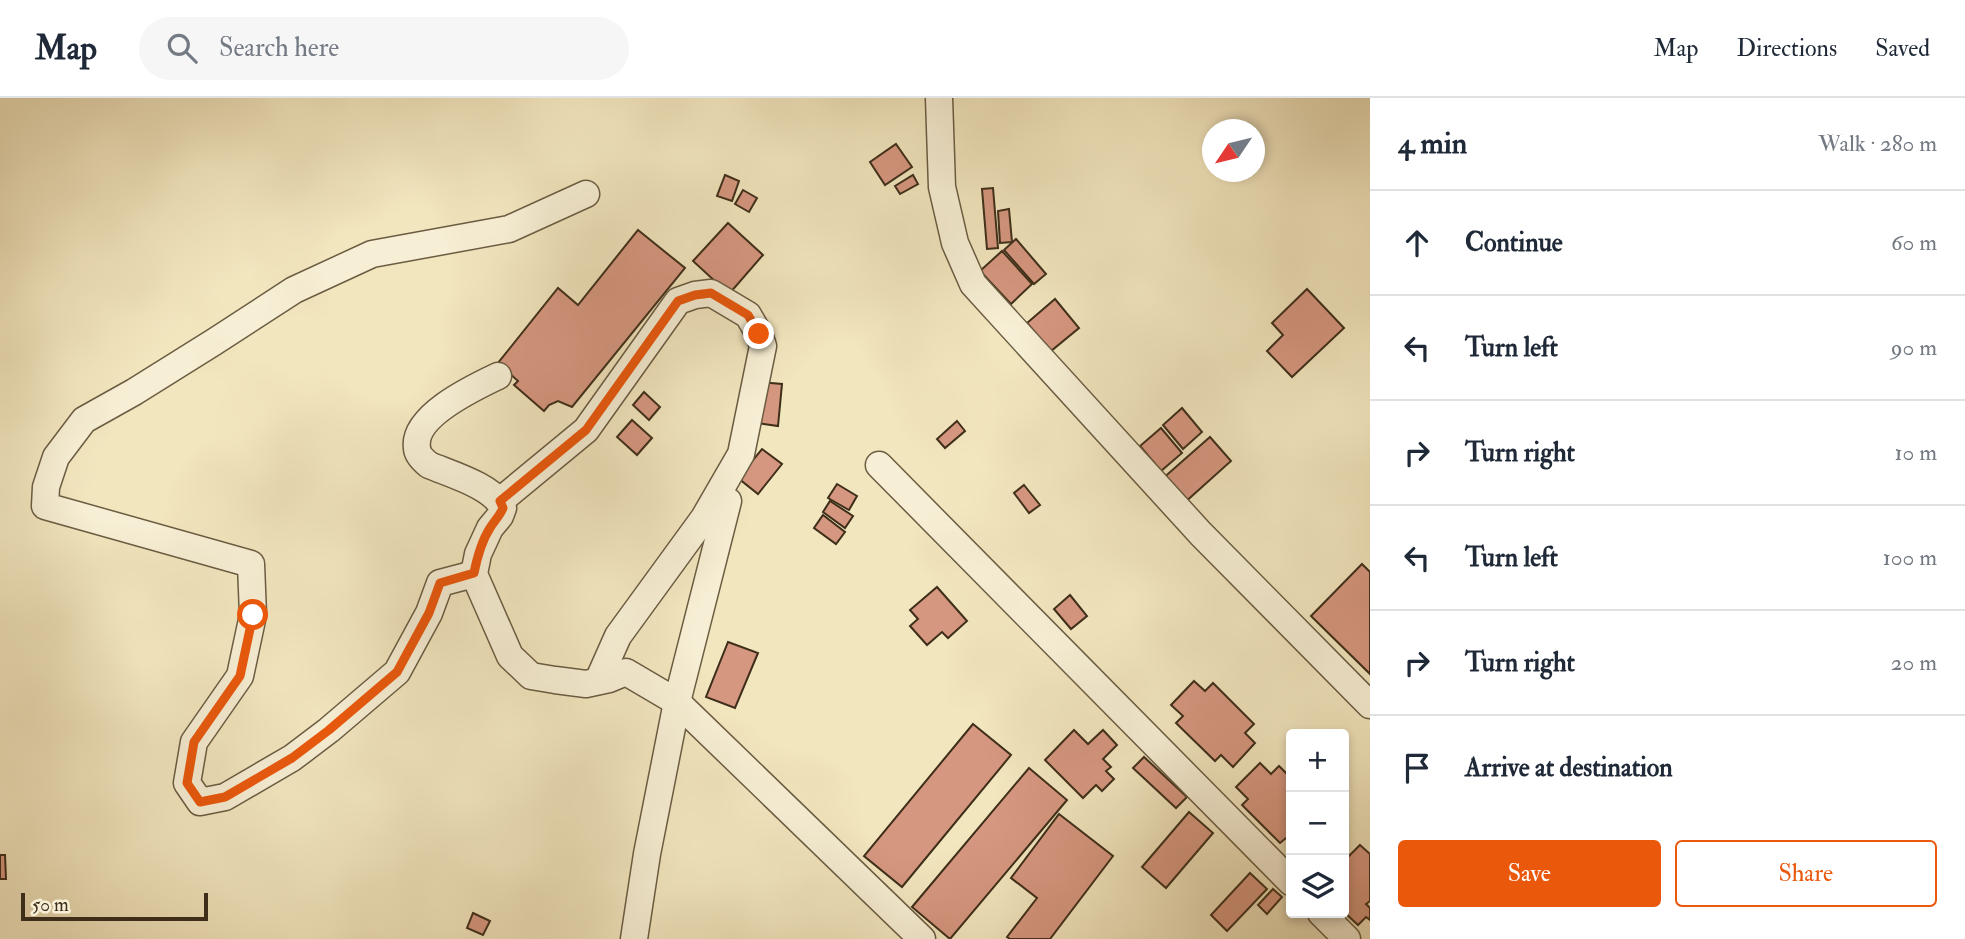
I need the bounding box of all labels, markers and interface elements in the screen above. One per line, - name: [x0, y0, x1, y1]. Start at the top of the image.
- search box: [139, 17, 629, 80]
- text: Map: [35, 28, 97, 69]
- icon: search: [163, 29, 201, 67]
- text: Search here: [219, 32, 339, 64]
- text: Map: [1653, 33, 1698, 64]
- text: Directions: [1736, 33, 1837, 64]
- text: Saved: [1875, 33, 1930, 64]
- north arrow: [1202, 119, 1265, 182]
- text: 4 min: [1398, 125, 1467, 162]
- text: Walk · 280 m: [1818, 129, 1937, 158]
- icon: ahead: [1398, 224, 1436, 262]
- text: Continue: [1465, 227, 1563, 259]
- text: 60 m: [1891, 228, 1937, 257]
- route end: [743, 318, 774, 349]
- icon: left: [1398, 329, 1436, 367]
- text: Turn left: [1465, 332, 1558, 364]
- text: 90 m: [1891, 333, 1937, 362]
- icon: right: [1398, 434, 1436, 472]
- text: Turn right: [1465, 437, 1575, 469]
- text: 10 m: [1894, 438, 1937, 467]
- icon: left: [1398, 539, 1436, 577]
- text: Turn left: [1465, 542, 1558, 574]
- text: 100 m: [1883, 543, 1937, 572]
- route start: [237, 599, 268, 630]
- icon: right: [1398, 644, 1436, 682]
- text: Turn right: [1465, 647, 1575, 679]
- text: 20 m: [1891, 648, 1937, 677]
- map controls: [1286, 729, 1349, 918]
- button: +: [1286, 729, 1349, 792]
- icon: arrive: [1398, 749, 1436, 787]
- text: Arrive at destination: [1465, 752, 1673, 784]
- button: −: [1286, 792, 1349, 855]
- button: Save: [1398, 840, 1661, 907]
- button: Share: [1675, 840, 1937, 907]
- button: layers: [1286, 855, 1349, 918]
- scale bar: [21, 890, 208, 922]
- text: 50 m: [32, 893, 69, 917]

